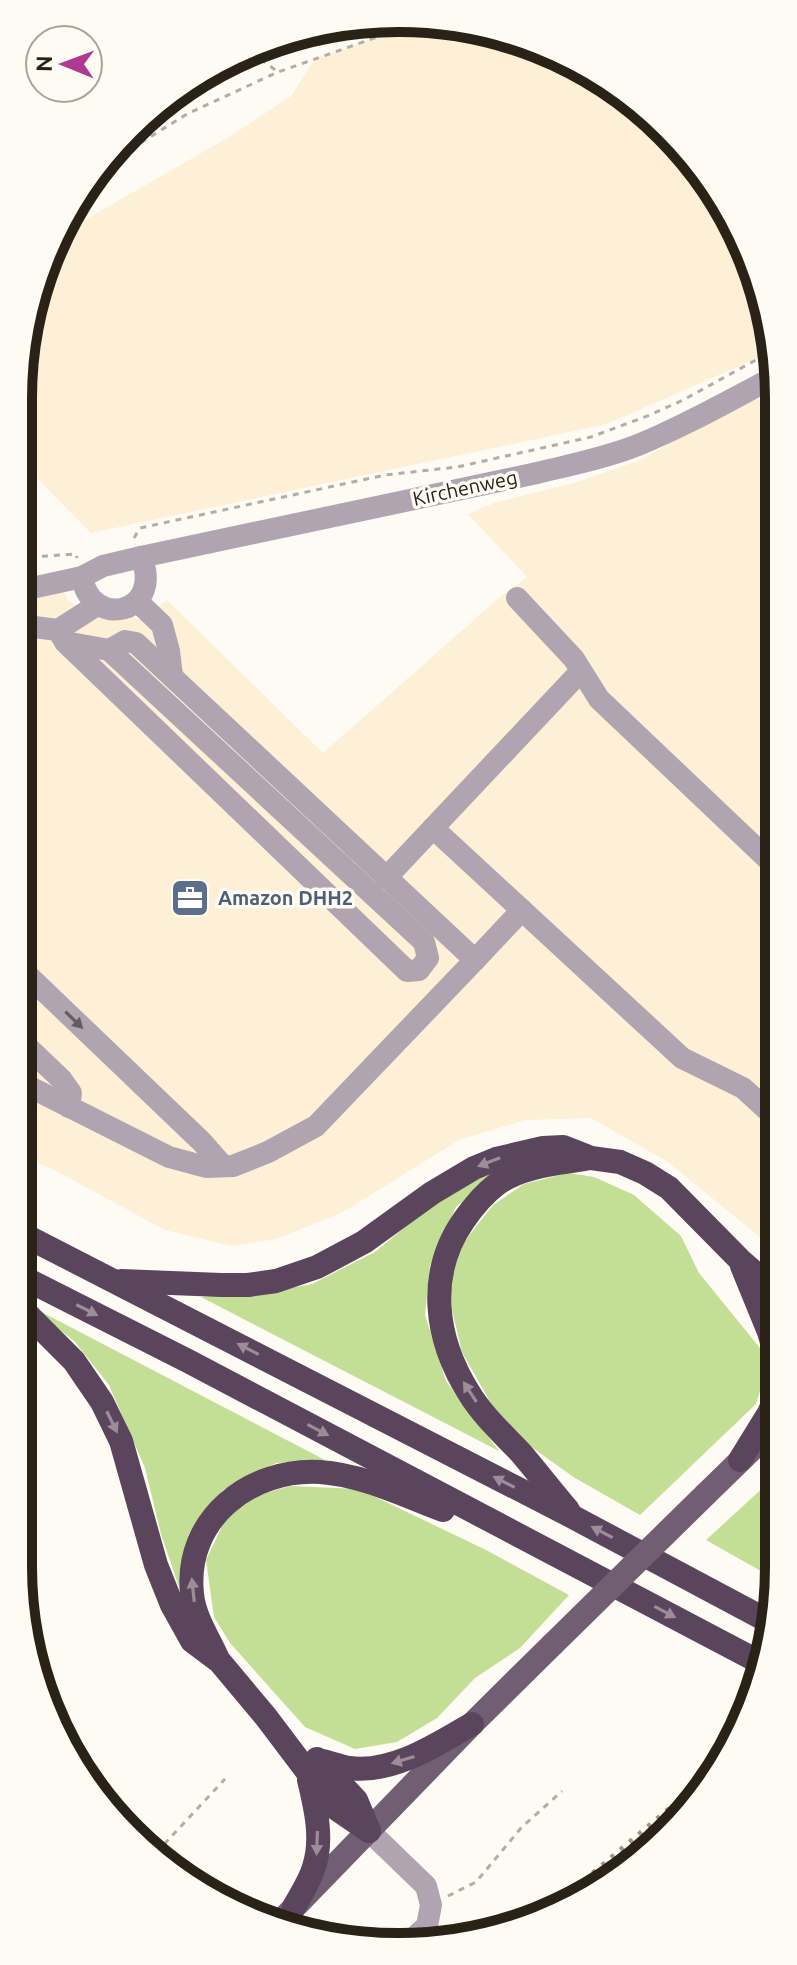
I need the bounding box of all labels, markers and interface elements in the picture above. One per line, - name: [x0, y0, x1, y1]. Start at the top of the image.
- north arrow: [24, 24, 104, 104]
- text: N: [31, 55, 56, 72]
- street label: Kirchenweg: [411, 465, 519, 510]
- office icon: Amazon DHH2: [169, 877, 211, 919]
- place label: Amazon DHH2: [218, 886, 353, 909]
- one-way arrow: [65, 1010, 84, 1028]
- one-way arrow: [477, 1156, 501, 1169]
- one-way arrow: [76, 1303, 99, 1317]
- one-way arrow: [237, 1342, 260, 1356]
- one-way arrow: [462, 1382, 477, 1403]
- one-way arrow: [105, 1410, 119, 1434]
- one-way arrow: [307, 1423, 330, 1436]
- one-way arrow: [492, 1475, 515, 1488]
- one-way arrow: [591, 1526, 614, 1539]
- one-way arrow: [186, 1577, 199, 1602]
- one-way arrow: [653, 1605, 676, 1618]
- one-way arrow: [390, 1754, 414, 1767]
- one-way arrow: [311, 1830, 324, 1856]

